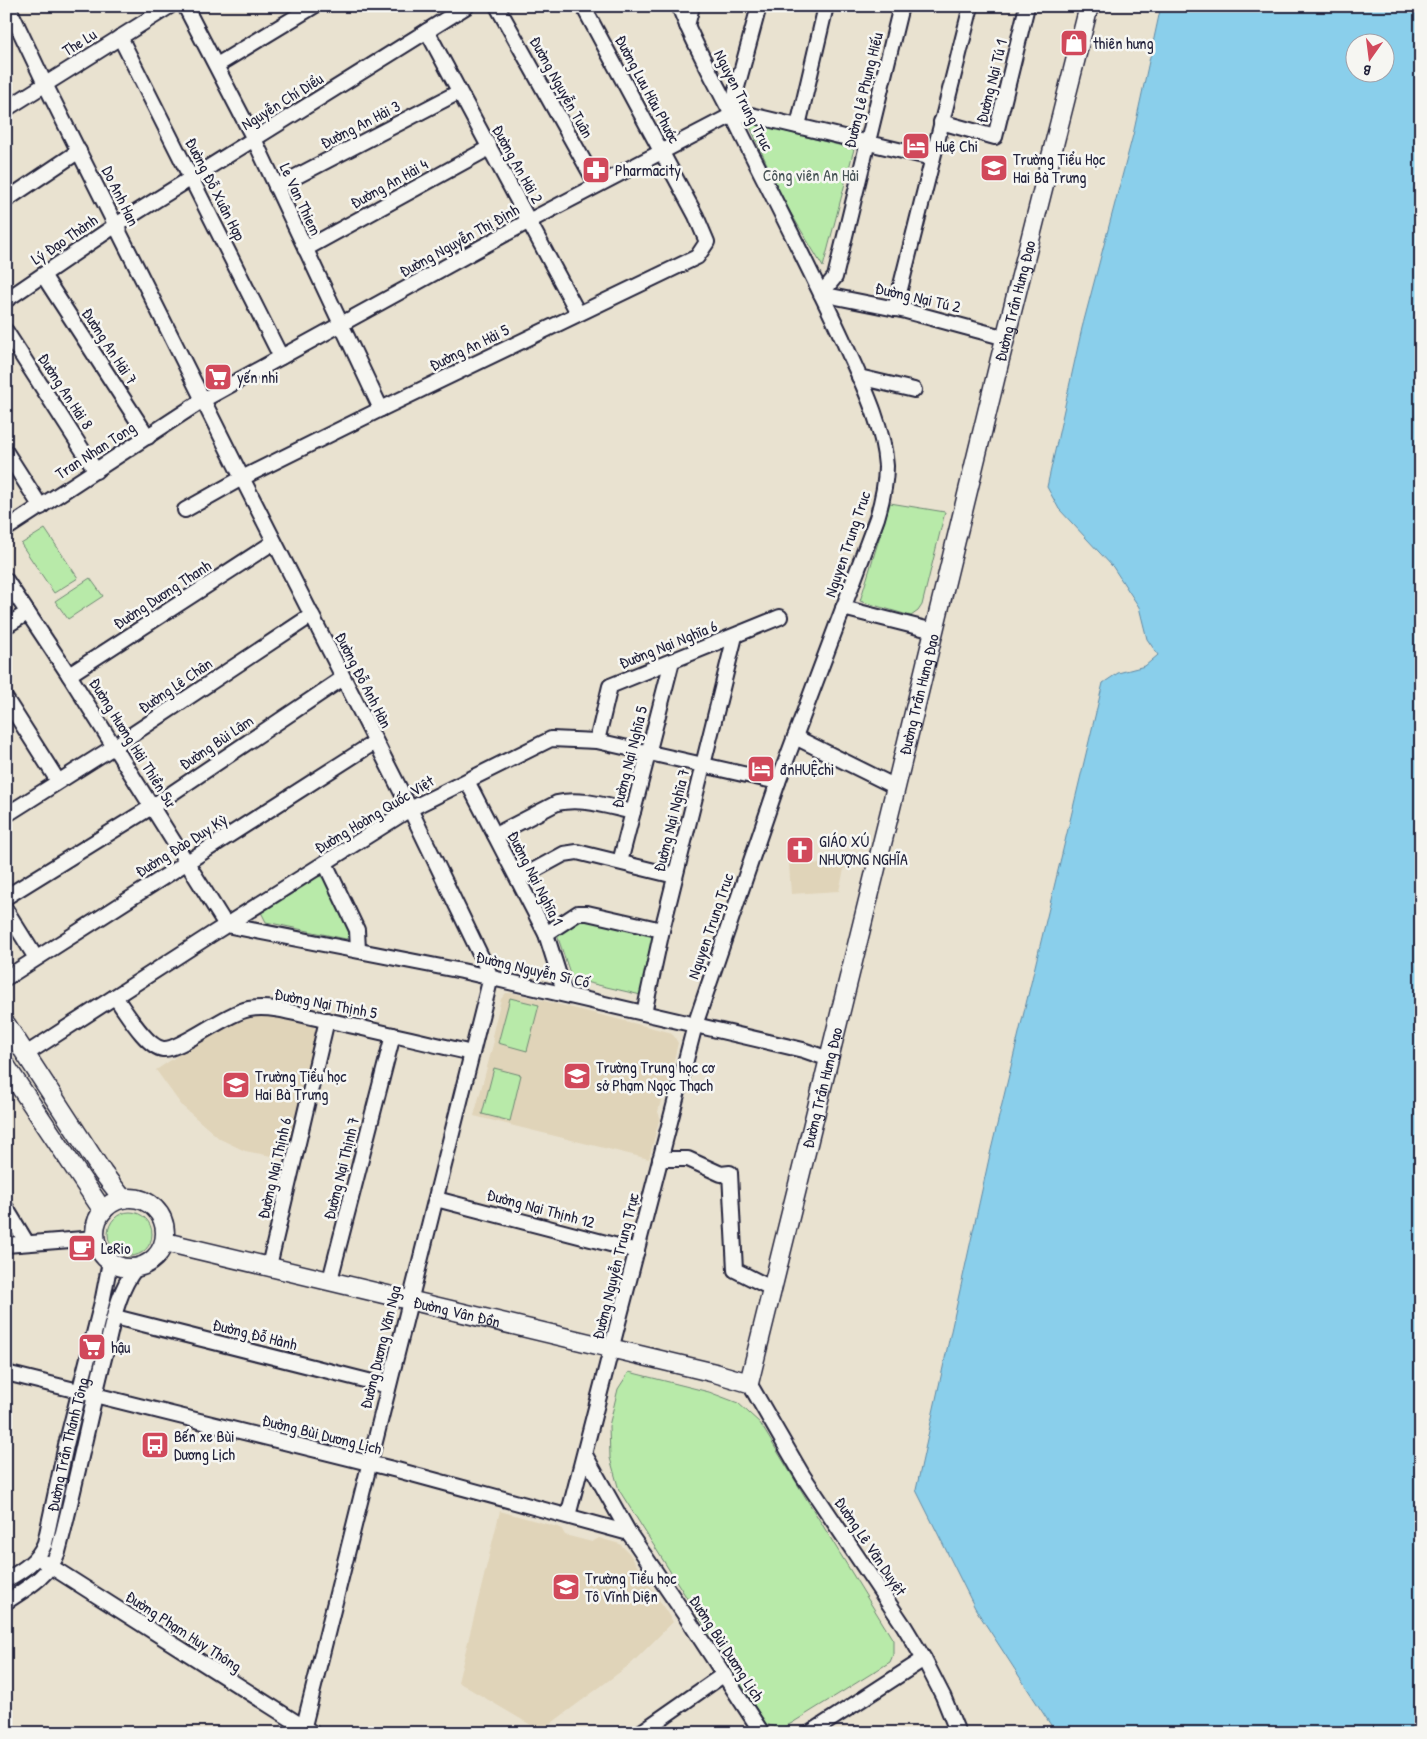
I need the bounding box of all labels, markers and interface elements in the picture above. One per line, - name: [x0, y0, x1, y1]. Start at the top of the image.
- street label: The Lu: [58, 23, 101, 61]
- shop icon: thiên hưng: [1059, 28, 1089, 58]
- street label: Đường Lê Phụng Hiếu: [838, 29, 888, 150]
- street label: Đường Lưu Hữu Phước: [610, 31, 686, 148]
- street label: Đường Nguyễn Tuân: [525, 32, 599, 142]
- place label: thiên hưng: [1093, 32, 1154, 54]
- north arrow: [1344, 32, 1394, 82]
- street label: Đường Nại Tú 1: [970, 37, 1012, 125]
- street label: Nguyen Trung Truc: [709, 46, 779, 155]
- text: B: [1361, 61, 1372, 81]
- street label: Nguyễn Chí Diểu: [237, 67, 328, 135]
- street label: Đường An Hải 3: [316, 95, 404, 153]
- street label: Đường An Hải 2: [487, 121, 549, 208]
- hotel icon: Huệ Chi: [901, 131, 931, 161]
- street label: Đường Đỗ Xuân Hợp: [181, 134, 251, 244]
- place label: Huệ Chi: [935, 135, 978, 157]
- place label: Trường Tiểu Học Hai Bà Trưng: [1013, 148, 1106, 188]
- street label: Đường An Hải 4: [346, 153, 432, 213]
- school or university icon: Trường Tiểu Học Hai Bà Trưng: [979, 153, 1009, 183]
- pharmacy icon: Pharmacity: [581, 155, 611, 185]
- street label: Le Van Thiem: [275, 159, 327, 239]
- place label: Pharmacity: [615, 159, 681, 181]
- street label: Do Anh Han: [97, 162, 145, 230]
- park label: Công viên An Hải: [763, 164, 859, 186]
- street label: Đường Nguyễn Thị Định: [395, 198, 523, 282]
- street label: Lý Đạo Thành: [26, 208, 102, 269]
- street label: Đường Trần Hưng Đạo: [989, 238, 1041, 364]
- street label: Đường Nại Tú 2: [873, 277, 963, 318]
- street label: Đường An Hải 7: [77, 303, 143, 389]
- street label: Đường An Hải 5: [425, 318, 513, 376]
- street label: Đường An Hải 8: [33, 349, 99, 433]
- supermarket icon: yến nhi: [203, 362, 233, 392]
- place label: yến nhi: [237, 366, 279, 388]
- street label: Tran Nhan Tong: [51, 416, 139, 484]
- street label: Nguyen Trung Truc: [819, 487, 876, 600]
- street label: Đường Dương Thanh: [109, 554, 215, 634]
- street label: Đường Nại Nghĩa 6: [616, 614, 720, 674]
- street label: Đường Đỗ Anh Hàn: [330, 628, 398, 732]
- street label: Đường Trần Hưng Đạo: [893, 631, 944, 757]
- street label: Đường Lê Chân: [134, 652, 216, 718]
- street label: Đường Hương Hải Thiền Sư: [84, 673, 182, 812]
- street label: Đường Nại Nghĩa 5: [606, 703, 652, 810]
- street label: Đường Bùi Lâm: [175, 709, 257, 775]
- hotel icon: đnHUỆchi: [746, 754, 776, 784]
- place label: đnHUỆchi: [780, 758, 834, 780]
- street label: Đường Nại Nghĩa 7: [648, 766, 694, 874]
- street label: Đường Hoàng Quốc Việt: [310, 769, 438, 858]
- street label: Đường Đào Duy Kỳ: [131, 808, 231, 882]
- street label: Đường Nại Nghĩa 1: [503, 827, 569, 929]
- place label: GIÁO XÚ NHƯỢNG NGHĨA: [819, 830, 908, 870]
- church icon: GIÁO XÚ NHƯỢNG NGHĨA: [785, 835, 815, 865]
- street label: Nguyen Trung Truc: [682, 869, 739, 982]
- street label: Đường Nguyễn Sĩ Cố: [474, 945, 593, 993]
- street label: Đường Nại Thịnh 5: [273, 982, 379, 1024]
- street label: Đường Trần Hưng Đạo: [796, 1024, 848, 1151]
- place label: Trường Trung học cơ sở Phạm Ngọc Thạch: [596, 1056, 716, 1096]
- school or university icon: Trường Trung học cơ sở Phạm Ngọc Thạch: [562, 1061, 592, 1091]
- place label: Trường Tiểu học Hai Bà Trưng: [255, 1065, 347, 1105]
- school or university icon: Trường Tiểu học Hai Bà Trưng: [221, 1070, 251, 1100]
- street label: Đường Nại Thịnh 7: [318, 1114, 364, 1222]
- street label: Đường Nại Thịnh 6: [252, 1115, 296, 1221]
- street label: Đường Nại Thịnh 12: [485, 1183, 598, 1233]
- street label: Đường Nguyễn Trung Trực: [586, 1190, 644, 1341]
- cafe icon: LeRio: [67, 1233, 97, 1263]
- place label: LeRio: [101, 1237, 131, 1259]
- street label: Đường Dương Văn Nga: [354, 1283, 406, 1411]
- street label: Đường Vân Đồn: [411, 1291, 502, 1332]
- street label: Đường Đỗ Hành: [210, 1313, 300, 1355]
- supermarket icon: hậu: [77, 1332, 107, 1362]
- place label: hậu: [111, 1336, 131, 1358]
- street label: Đường Trần Thánh Tông: [41, 1375, 94, 1513]
- street label: Đường Bùi Dương Lịch: [260, 1409, 384, 1460]
- place label: Bến xe Bùi Dương Lịch: [174, 1425, 235, 1465]
- bus stop icon: Bến xe Bùi Dương Lịch: [140, 1430, 170, 1460]
- street label: Đường Lê Văn Duyệt: [830, 1492, 912, 1600]
- place label: Trường Tiểu học Tô Vĩnh Diện: [585, 1567, 677, 1607]
- school or university icon: Trường Tiểu học Tô Vĩnh Diện: [551, 1572, 581, 1602]
- street label: Đường Phạm Huy Thông: [122, 1585, 246, 1677]
- street label: Đường Bùi Dương Lịch: [684, 1591, 770, 1706]

